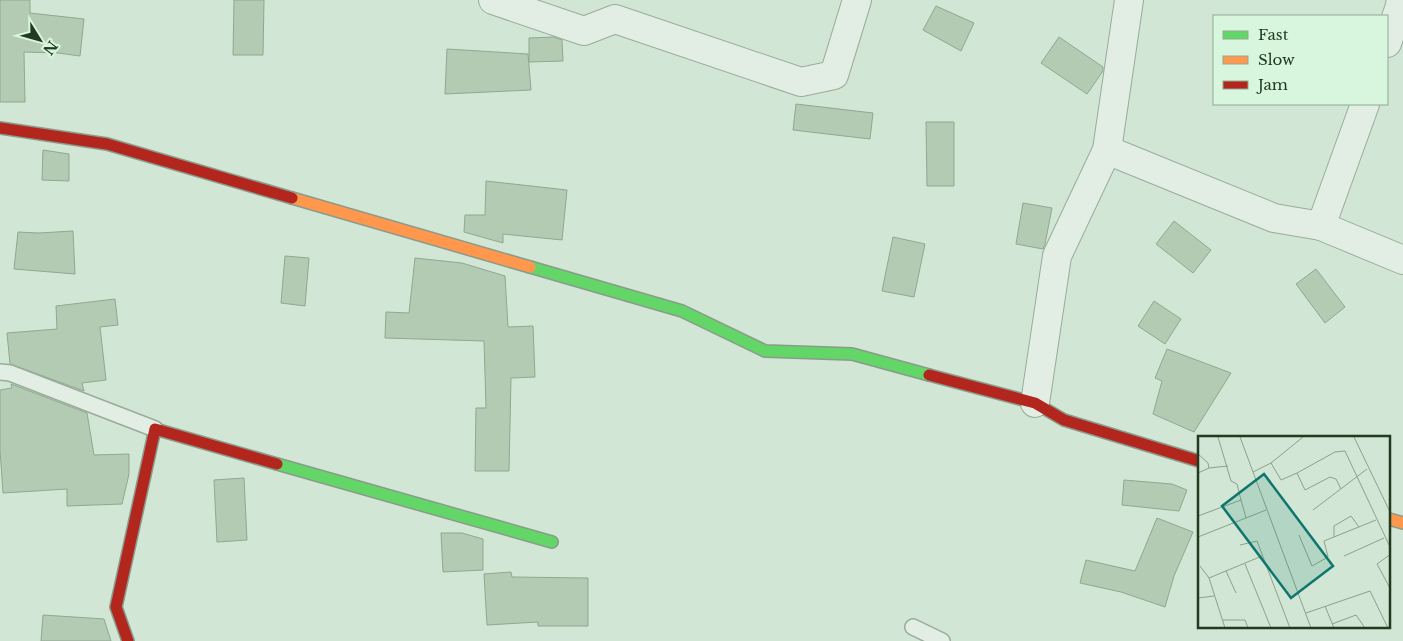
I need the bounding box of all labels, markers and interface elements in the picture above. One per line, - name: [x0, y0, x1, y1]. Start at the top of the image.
- north arrow: [15, 15, 65, 65]
- legend: [1213, 15, 1388, 105]
- text: Fast: [1258, 25, 1289, 44]
- text: N: [39, 37, 62, 58]
- text: Slow: [1258, 50, 1295, 69]
- text: Jam: [1256, 75, 1288, 94]
- inset map: [1198, 436, 1390, 628]

